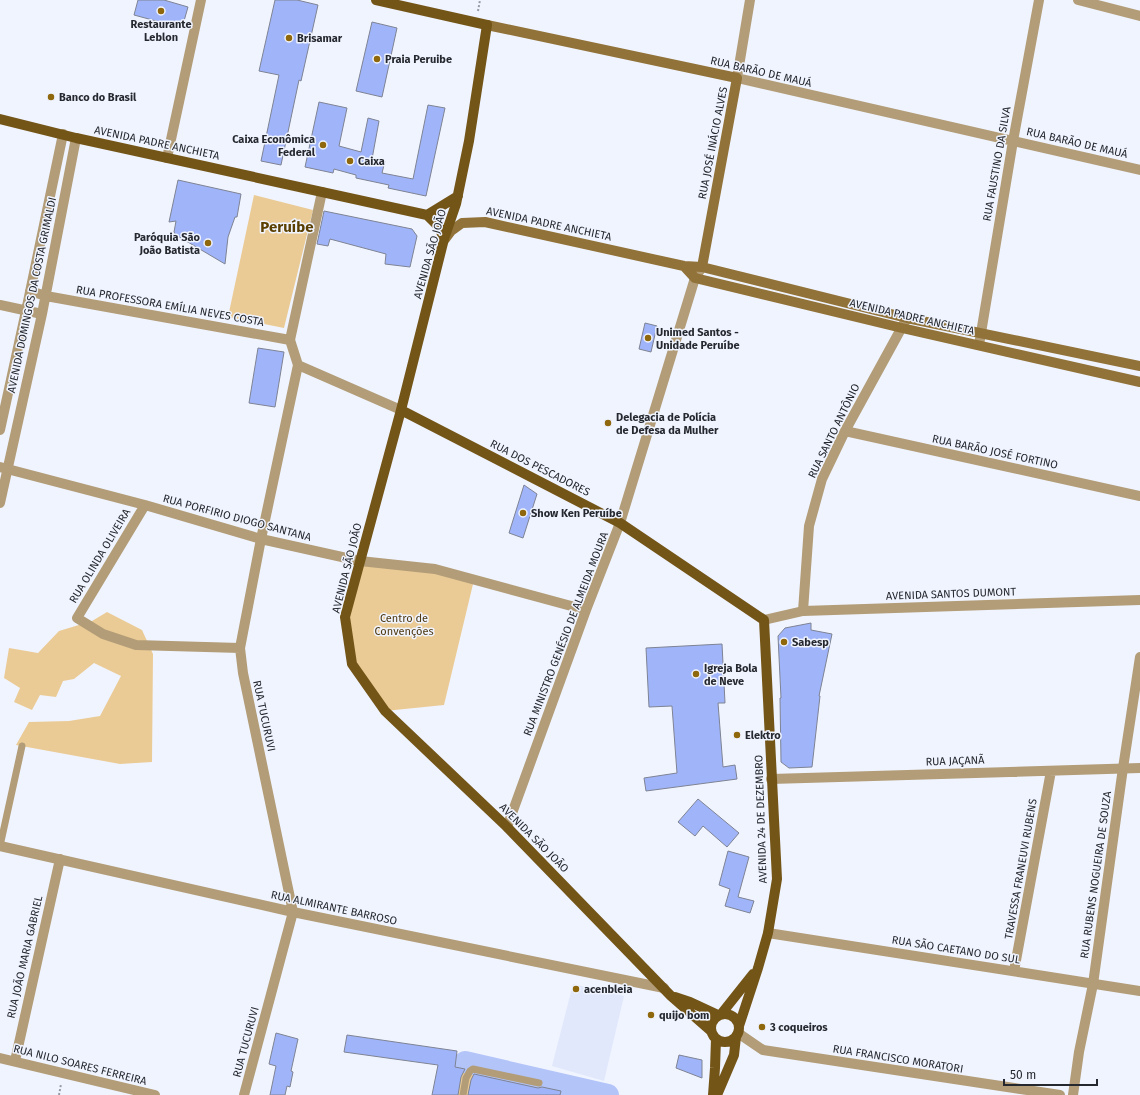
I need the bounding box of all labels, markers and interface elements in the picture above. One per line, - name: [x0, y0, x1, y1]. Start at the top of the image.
- marker: Restaurante Leblon: [156, 6, 166, 16]
- place label: Restaurante Leblon: [131, 18, 191, 44]
- place label: Brisamar: [297, 32, 343, 45]
- marker: Brisamar: [284, 33, 294, 43]
- place label: Praia Peruibe: [385, 53, 452, 66]
- street label: RUA BARÃO DE MAUÁ: [709, 53, 814, 90]
- marker: Praia Peruibe: [372, 54, 382, 64]
- street label: RUA JOSÉ INÁCIO ALVES: [695, 85, 730, 200]
- place label: Banco do Brasil: [59, 91, 137, 104]
- marker: Banco do Brasil: [46, 92, 56, 102]
- street label: RUA FAUSTINO DA SILVA: [981, 105, 1014, 222]
- street label: AVENIDA PADRE ANCHIETA: [93, 123, 221, 163]
- street label: RUA BARÃO DE MAUÁ: [1025, 124, 1130, 161]
- place label: Caixa Econômica Federal: [232, 133, 316, 159]
- marker: Caixa Econômica Federal: [318, 140, 328, 150]
- place label: Caixa: [358, 155, 385, 168]
- marker: Caixa: [345, 156, 355, 166]
- street label: AVENIDA DOMINGOS DA COSTA GRIMALDI: [5, 196, 59, 394]
- street label: AVENIDA PADRE ANCHIETA: [485, 204, 613, 244]
- street label: AVENIDA SÃO JOÃO: [411, 208, 449, 300]
- district label: Peruíbe: [260, 218, 314, 236]
- place label: Paróquia São João Batista: [134, 231, 201, 257]
- marker: Paróquia São João Batista: [203, 238, 213, 248]
- street label: RUA PROFESSORA EMÍLIA NEVES COSTA: [75, 282, 266, 329]
- street label: AVENIDA PADRE ANCHIETA: [848, 296, 976, 338]
- place label: Unimed Santos - Unidade Peruíbe: [656, 326, 740, 352]
- marker: Unimed Santos - Unidade Peruíbe: [643, 333, 653, 343]
- street label: RUA SANTO ANTÔNIO: [805, 381, 863, 480]
- place label: Delegacia de Polícia de Defesa da Mulher: [616, 411, 719, 437]
- marker: Delegacia de Polícia de Defesa da Mulher: [603, 418, 613, 428]
- street label: RUA BARÃO JOSÉ FORTINO: [931, 431, 1059, 472]
- street label: RUA DOS PESCADORES: [488, 437, 592, 499]
- street label: RUA PORFIRIO DIOGO SANTANA: [161, 492, 313, 544]
- street label: RUA OLINDA OLIVEIRA: [67, 506, 134, 605]
- place label: Show Ken Peruíbe: [531, 507, 622, 520]
- marker: Show Ken Peruíbe: [518, 508, 528, 518]
- street label: AVENIDA SÃO JOÃO: [330, 522, 364, 614]
- street label: RUA MINISTRO GENÉSIO DE ALMEIDA MOURA: [520, 529, 611, 738]
- street label: AVENIDA SANTOS DUMONT: [886, 585, 1017, 603]
- park label: Centro de Convenções: [374, 612, 434, 638]
- place label: Sabesp: [792, 636, 829, 649]
- marker: Sabesp: [779, 637, 789, 647]
- place label: Igreja Bola de Neve: [704, 662, 758, 688]
- marker: Igreja Bola de Neve: [691, 669, 701, 679]
- street label: RUA TUCURUVI: [250, 679, 278, 753]
- place label: Elektro: [745, 729, 781, 742]
- marker: Elektro: [732, 730, 742, 740]
- street label: RUA JAÇANÃ: [925, 753, 985, 769]
- street label: AVENIDA 24 DE DEZEMBRO: [752, 754, 770, 884]
- street label: RUA RUBENS NOGUEIRA DE SOUZA: [1078, 790, 1114, 960]
- street label: TRAVESSA FRANEUVI RUBENS: [1002, 798, 1040, 940]
- street label: AVENIDA SÃO JOÃO: [497, 801, 571, 875]
- street label: RUA ALMIRANTE BARROSO: [270, 888, 398, 928]
- street label: RUA JOÃO MARIA GABRIEL: [5, 894, 46, 1020]
- street label: RUA SÃO CAETANO DO SUL: [891, 933, 1022, 967]
- place label: acenbleia: [584, 983, 632, 996]
- marker: acenbleia: [571, 984, 581, 994]
- street label: RUA TUCURUVI: [230, 1005, 262, 1079]
- place label: quijo bom: [659, 1009, 709, 1022]
- marker: quijo bom: [646, 1010, 656, 1020]
- place label: 3 coqueiros: [769, 1021, 828, 1034]
- marker: 3 coqueiros: [757, 1022, 767, 1032]
- street label: RUA NILO SOARES FERREIRA: [12, 1042, 149, 1088]
- street label: RUA FRANCISCO MORATORI: [832, 1042, 964, 1076]
- scale bar: [1004, 1061, 1097, 1087]
- text: 50 m: [1010, 1068, 1036, 1082]

